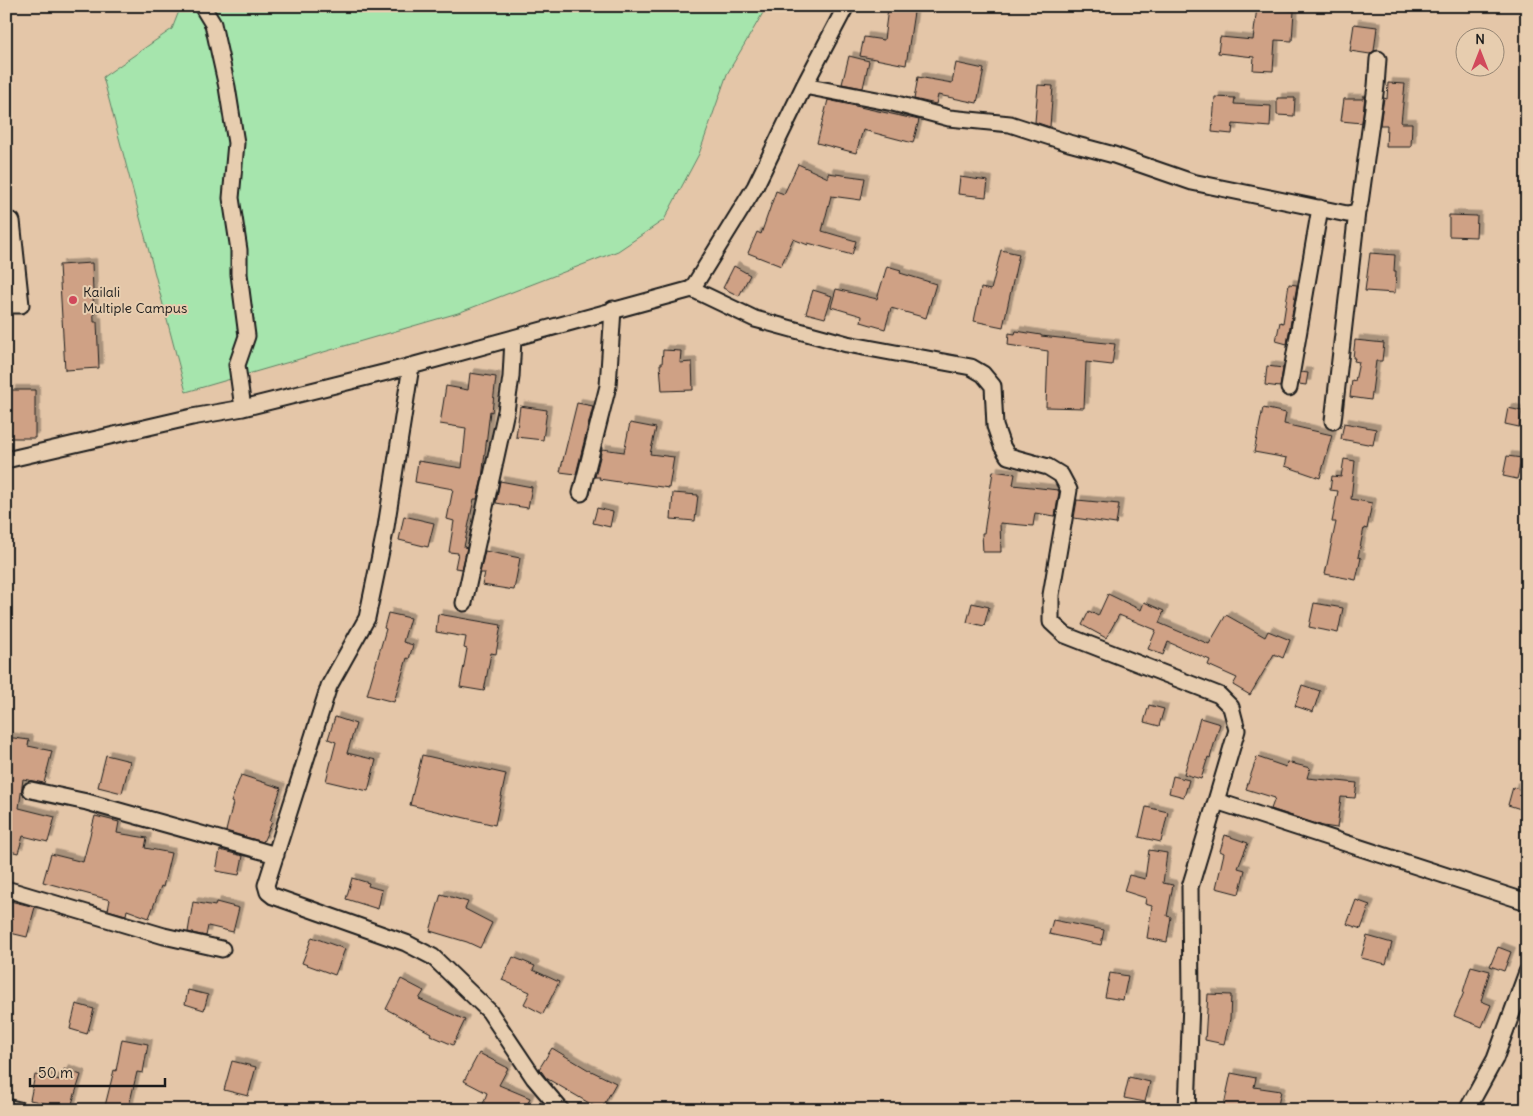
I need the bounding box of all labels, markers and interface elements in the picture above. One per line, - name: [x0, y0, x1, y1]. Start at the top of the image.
- north arrow: [1456, 28, 1506, 78]
- text: N: [1475, 30, 1485, 48]
- place label: Kailali Multiple Campus: [83, 283, 187, 317]
- marker: Kailali Multiple Campus: [67, 294, 79, 306]
- scale bar: [30, 1056, 165, 1088]
- text: 50 m: [38, 1063, 73, 1082]

